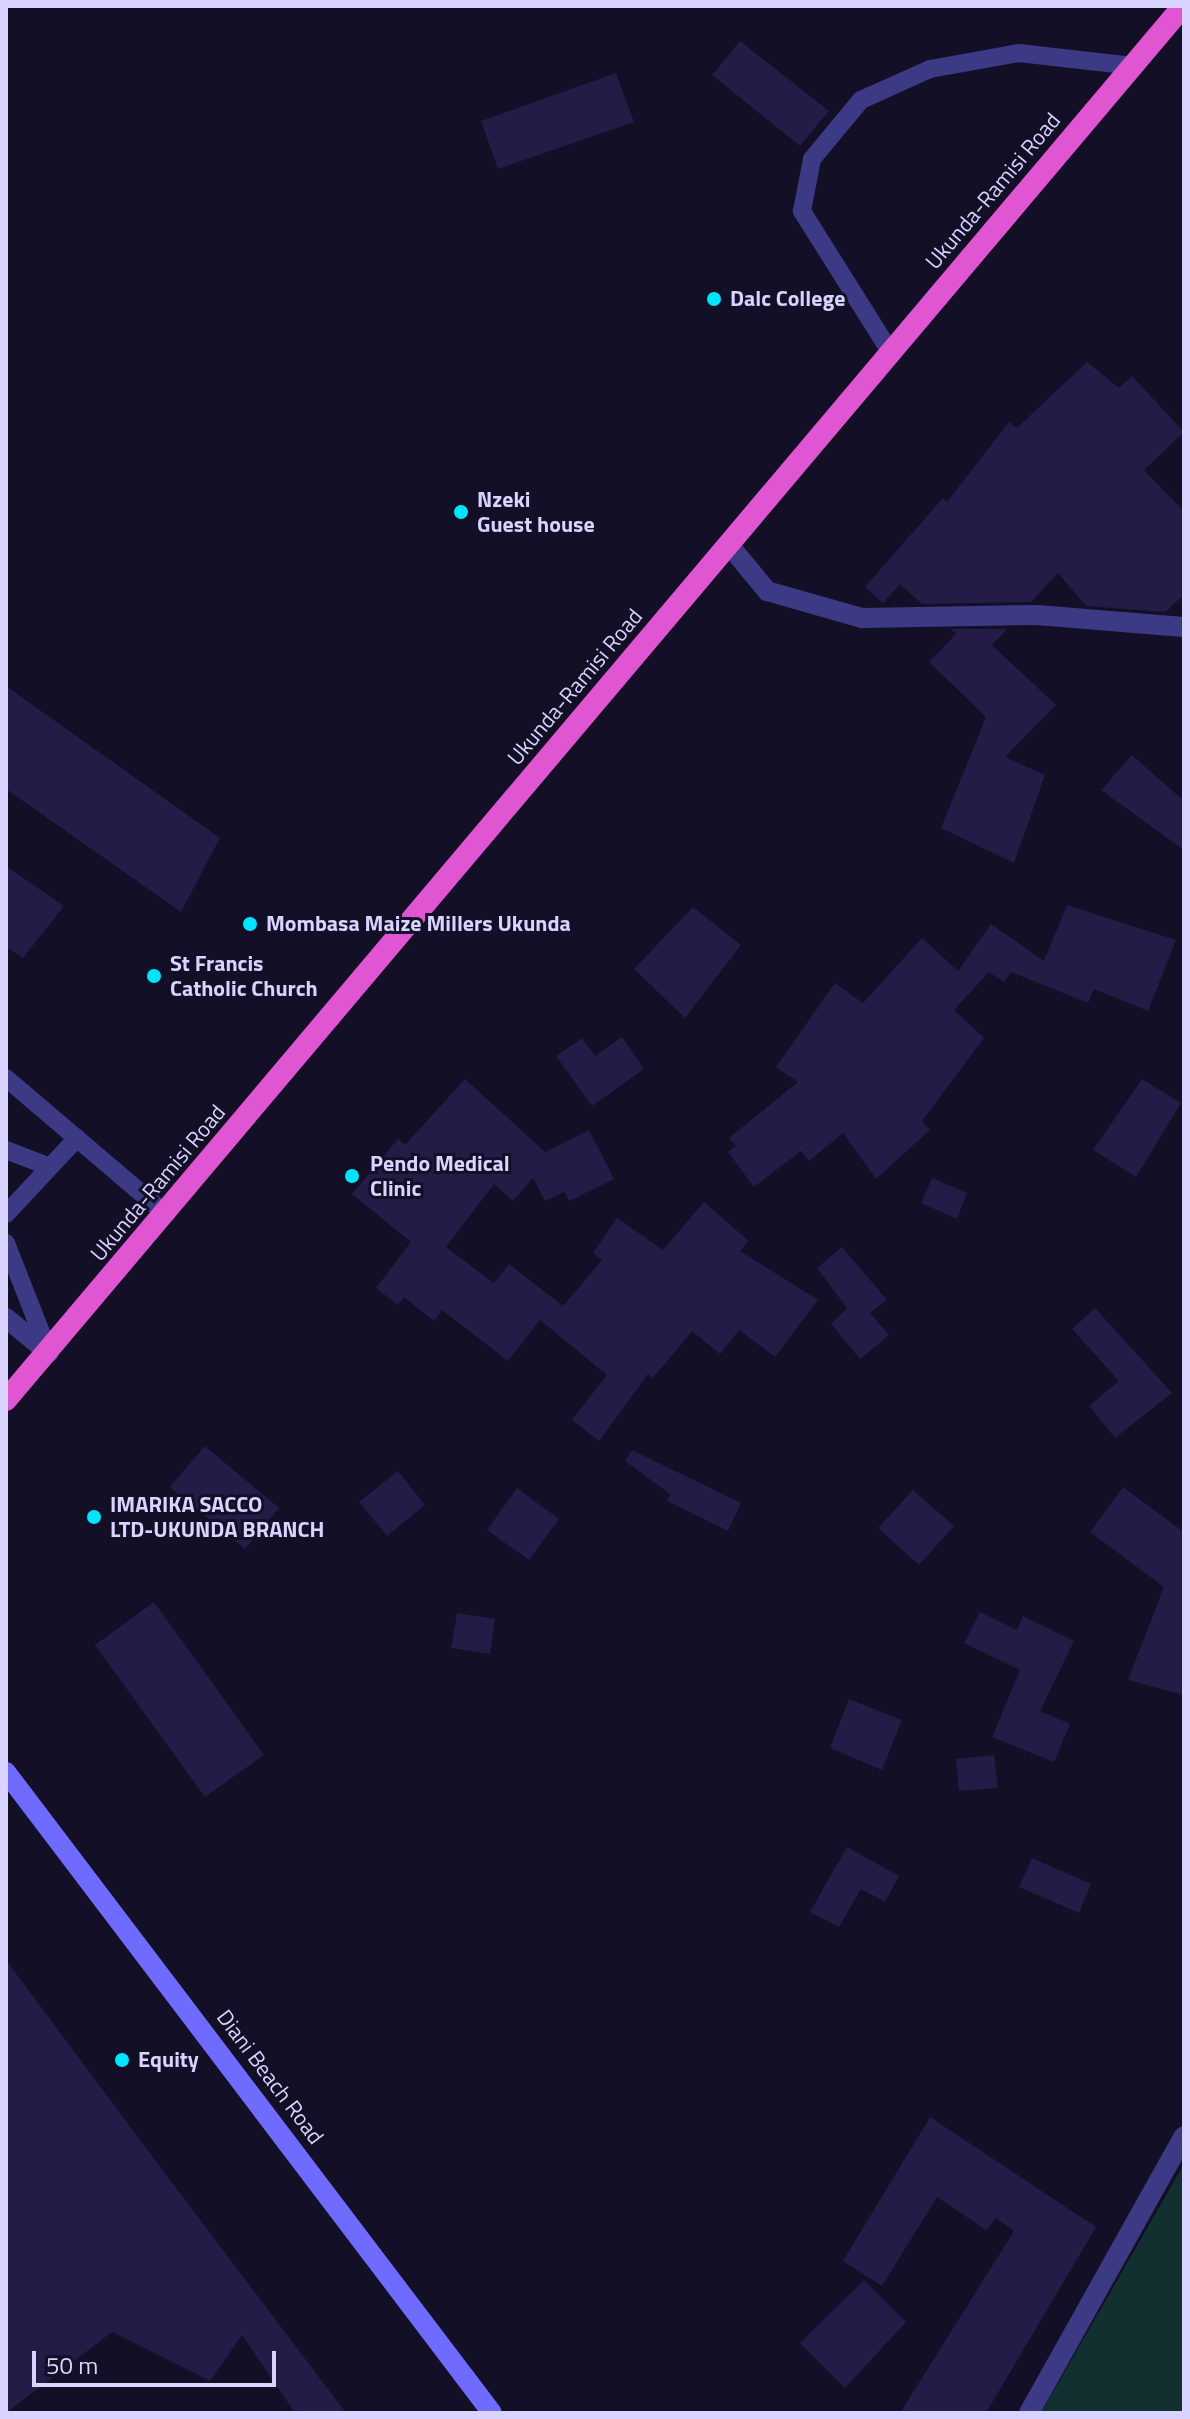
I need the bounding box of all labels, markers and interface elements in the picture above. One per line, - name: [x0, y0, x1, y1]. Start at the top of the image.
- street label: Ukunda-Ramisi Road: [920, 108, 1066, 274]
- place label: Dalc College: [730, 286, 845, 312]
- marker: Dalc College: [705, 290, 723, 308]
- place label: Nzeki Guest house: [477, 486, 595, 538]
- marker: Nzeki Guest house: [452, 503, 470, 521]
- street label: Ukunda-Ramisi Road: [502, 604, 648, 770]
- place label: Mombasa Maize Millers Ukunda: [266, 911, 571, 937]
- marker: Mombasa Maize Millers Ukunda: [241, 915, 259, 933]
- place label: St Francis Catholic Church: [170, 950, 318, 1002]
- marker: St Francis Catholic Church: [145, 967, 163, 985]
- street label: Ukunda-Ramisi Road: [85, 1100, 231, 1266]
- place label: Pendo Medical Clinic: [370, 1150, 510, 1202]
- marker: Pendo Medical Clinic: [341, 1165, 363, 1187]
- place label: IMARIKA SACCO LTD-UKUNDA BRANCH: [110, 1491, 324, 1542]
- marker: IMARIKA SACCO LTD-UKUNDA BRANCH: [85, 1508, 103, 1526]
- street label: Diani Beach Road: [211, 2005, 329, 2149]
- place label: Equity: [138, 2047, 199, 2073]
- marker: Equity: [113, 2051, 131, 2069]
- scale bar: [36, 2335, 280, 2385]
- text: 50 m: [46, 2347, 98, 2383]

